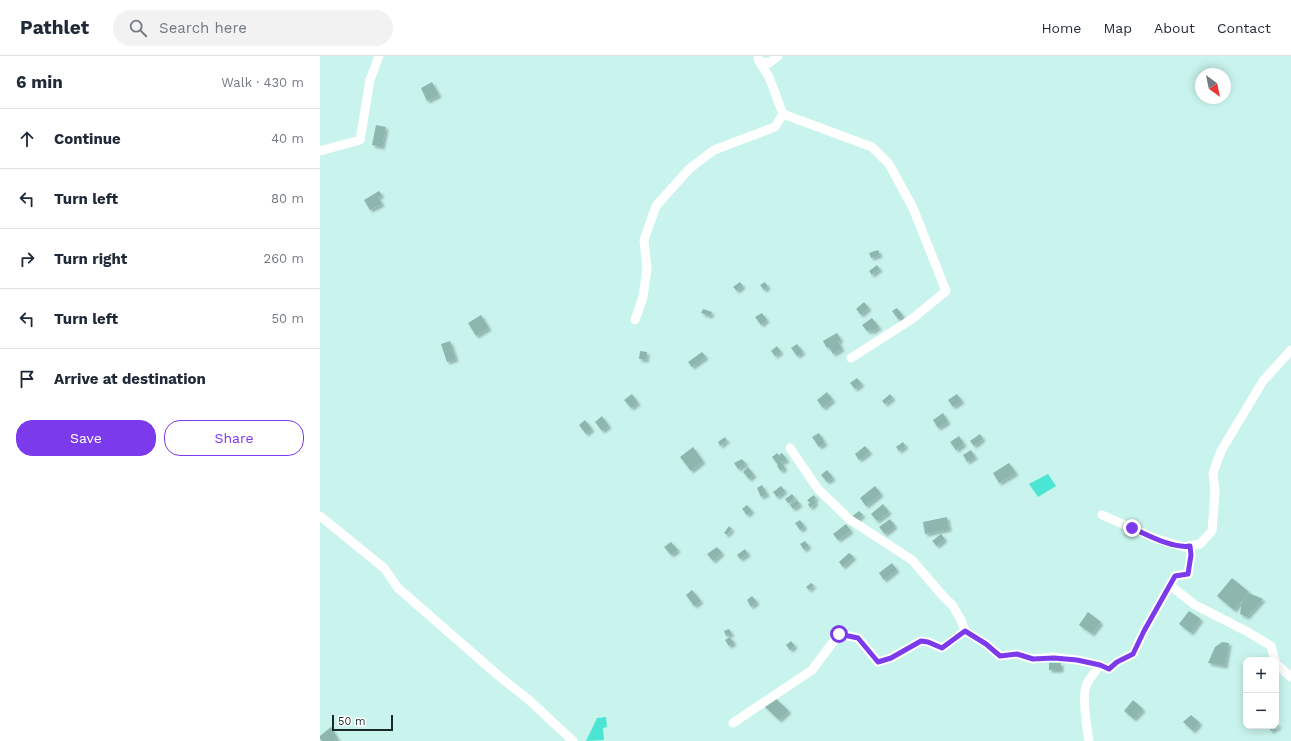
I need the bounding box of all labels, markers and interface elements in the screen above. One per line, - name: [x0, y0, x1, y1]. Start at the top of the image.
- search box: [113, 10, 393, 46]
- text: Pathlet: [20, 16, 89, 39]
- icon: search: [127, 17, 149, 39]
- text: Search here: [159, 19, 247, 37]
- text: Home: [1041, 20, 1081, 36]
- text: Map: [1103, 20, 1132, 36]
- text: About: [1154, 20, 1195, 36]
- text: Contact: [1217, 20, 1271, 36]
- north arrow: [1195, 68, 1231, 104]
- text: 6 min: [16, 72, 63, 92]
- text: Walk · 430 m: [221, 75, 304, 90]
- icon: ahead: [16, 128, 38, 150]
- text: Continue: [54, 130, 121, 148]
- text: 40 m: [271, 131, 304, 146]
- icon: left: [16, 188, 38, 210]
- text: Turn left: [54, 190, 118, 208]
- text: 80 m: [271, 191, 304, 206]
- icon: right: [16, 248, 38, 270]
- text: Turn right: [54, 250, 127, 268]
- text: 260 m: [264, 251, 304, 266]
- icon: left: [16, 308, 38, 330]
- text: Turn left: [54, 310, 118, 328]
- text: 50 m: [272, 311, 304, 326]
- icon: arrive: [16, 368, 38, 390]
- text: Arrive at destination: [54, 370, 206, 388]
- button: Save: [16, 420, 156, 456]
- button: Share: [164, 420, 304, 456]
- route end: [1123, 519, 1141, 537]
- route start: [830, 625, 848, 643]
- map controls: [1243, 657, 1279, 729]
- button: +: [1243, 657, 1279, 693]
- button: −: [1243, 693, 1279, 729]
- scale bar: [332, 713, 393, 732]
- text: 50 m: [338, 715, 365, 728]

